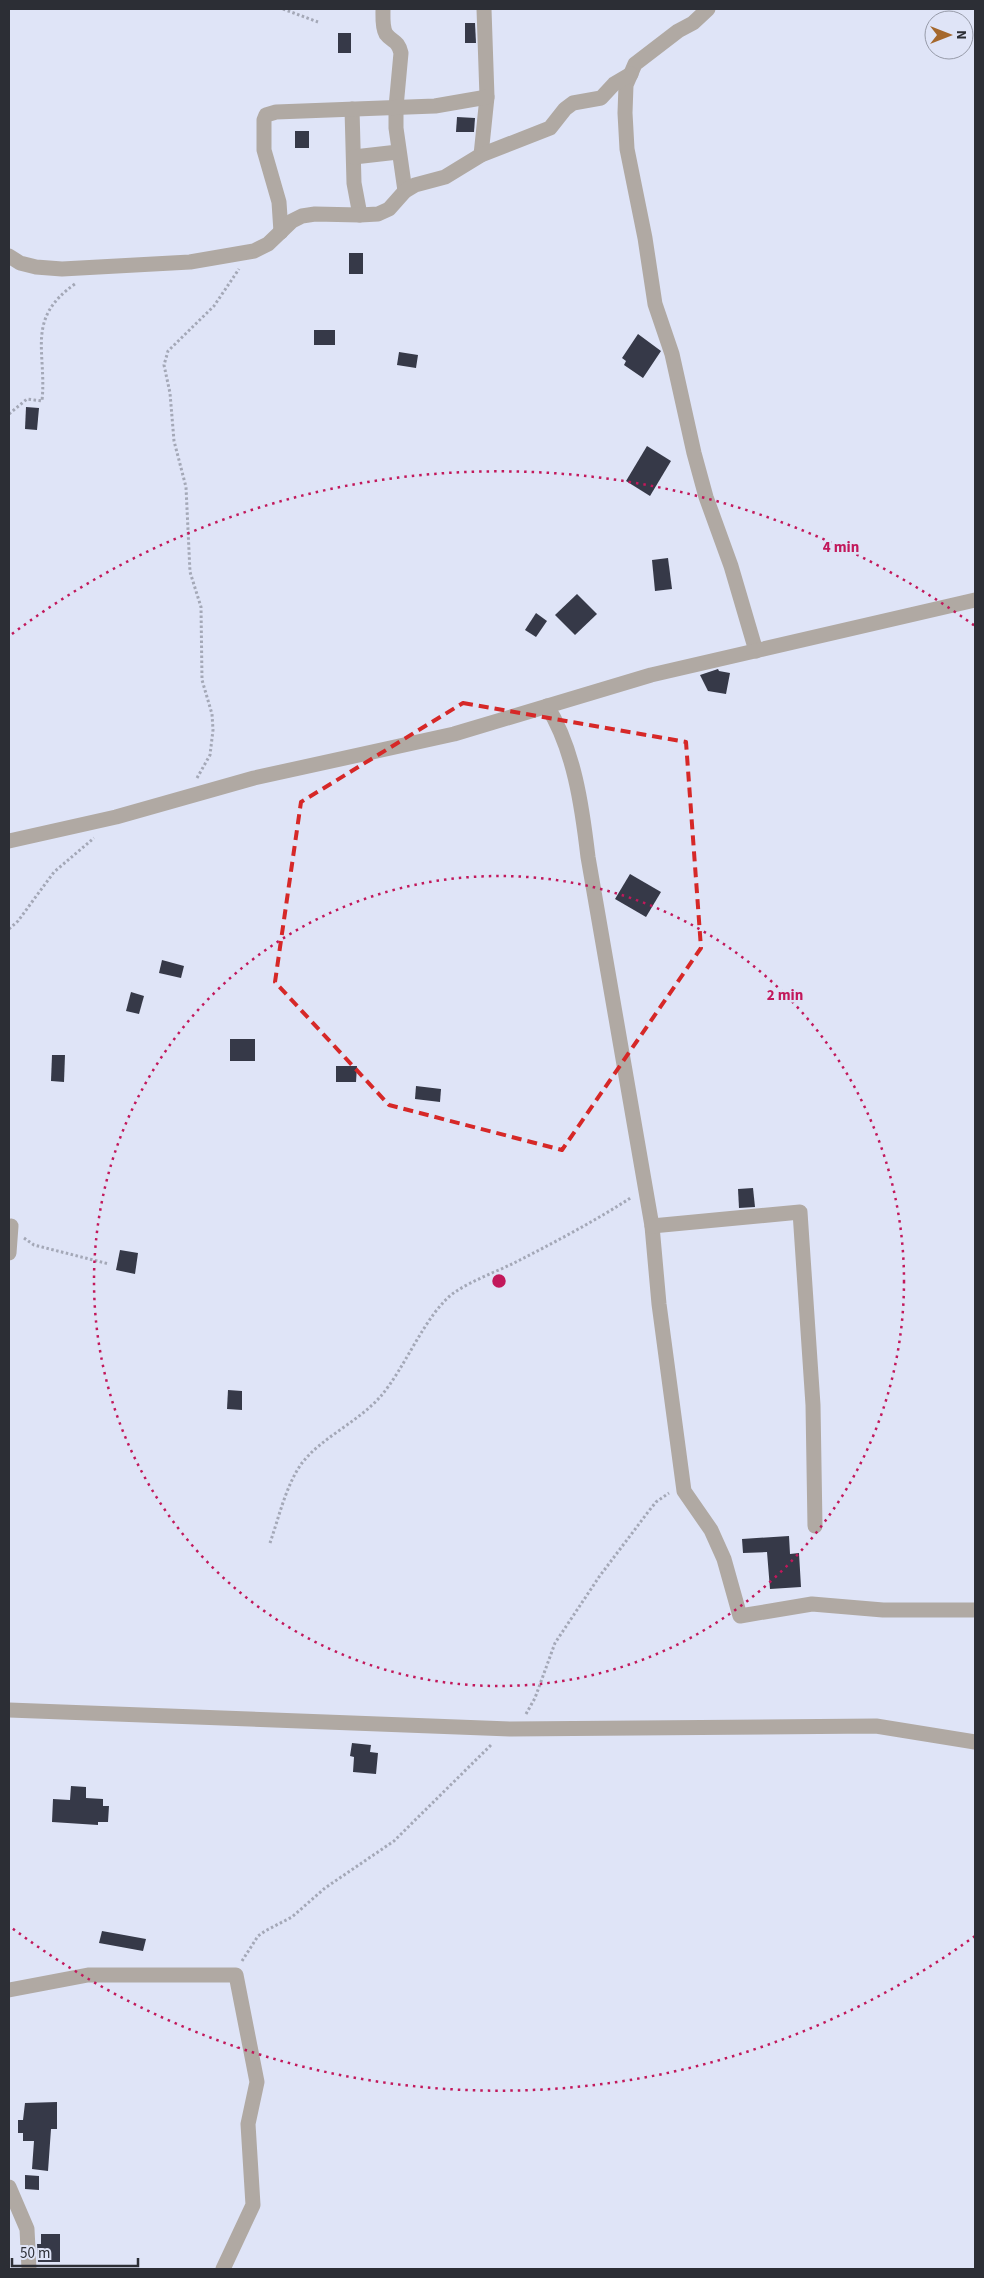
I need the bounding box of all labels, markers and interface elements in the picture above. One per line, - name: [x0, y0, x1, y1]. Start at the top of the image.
- north arrow: [924, 10, 974, 60]
- text: N: [951, 30, 971, 40]
- text: 4 min: [823, 537, 859, 558]
- text: 2 min: [767, 985, 803, 1006]
- centre of rings: [490, 1272, 508, 1290]
- scale bar: [12, 2236, 139, 2268]
- text: 50 m: [20, 2243, 50, 2264]

